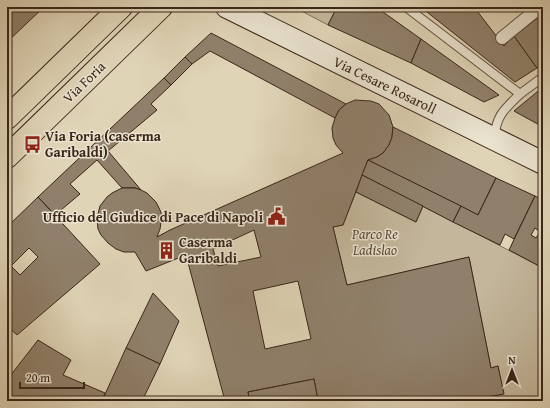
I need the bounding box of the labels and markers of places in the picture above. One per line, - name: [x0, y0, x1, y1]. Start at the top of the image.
- place label: Via Foria (caserma Garibaldi): [45, 126, 162, 162]
- bus stop icon: Via Foria (caserma Garibaldi): [22, 134, 42, 154]
- place label: Ufficio del Giudice di Pace di Napoli: [43, 207, 264, 227]
- public building icon: Ufficio del Giudice di Pace di Napoli: [266, 207, 286, 227]
- place label: Caserma Garibaldi: [179, 232, 238, 268]
- building icon: Caserma Garibaldi: [156, 240, 176, 260]

